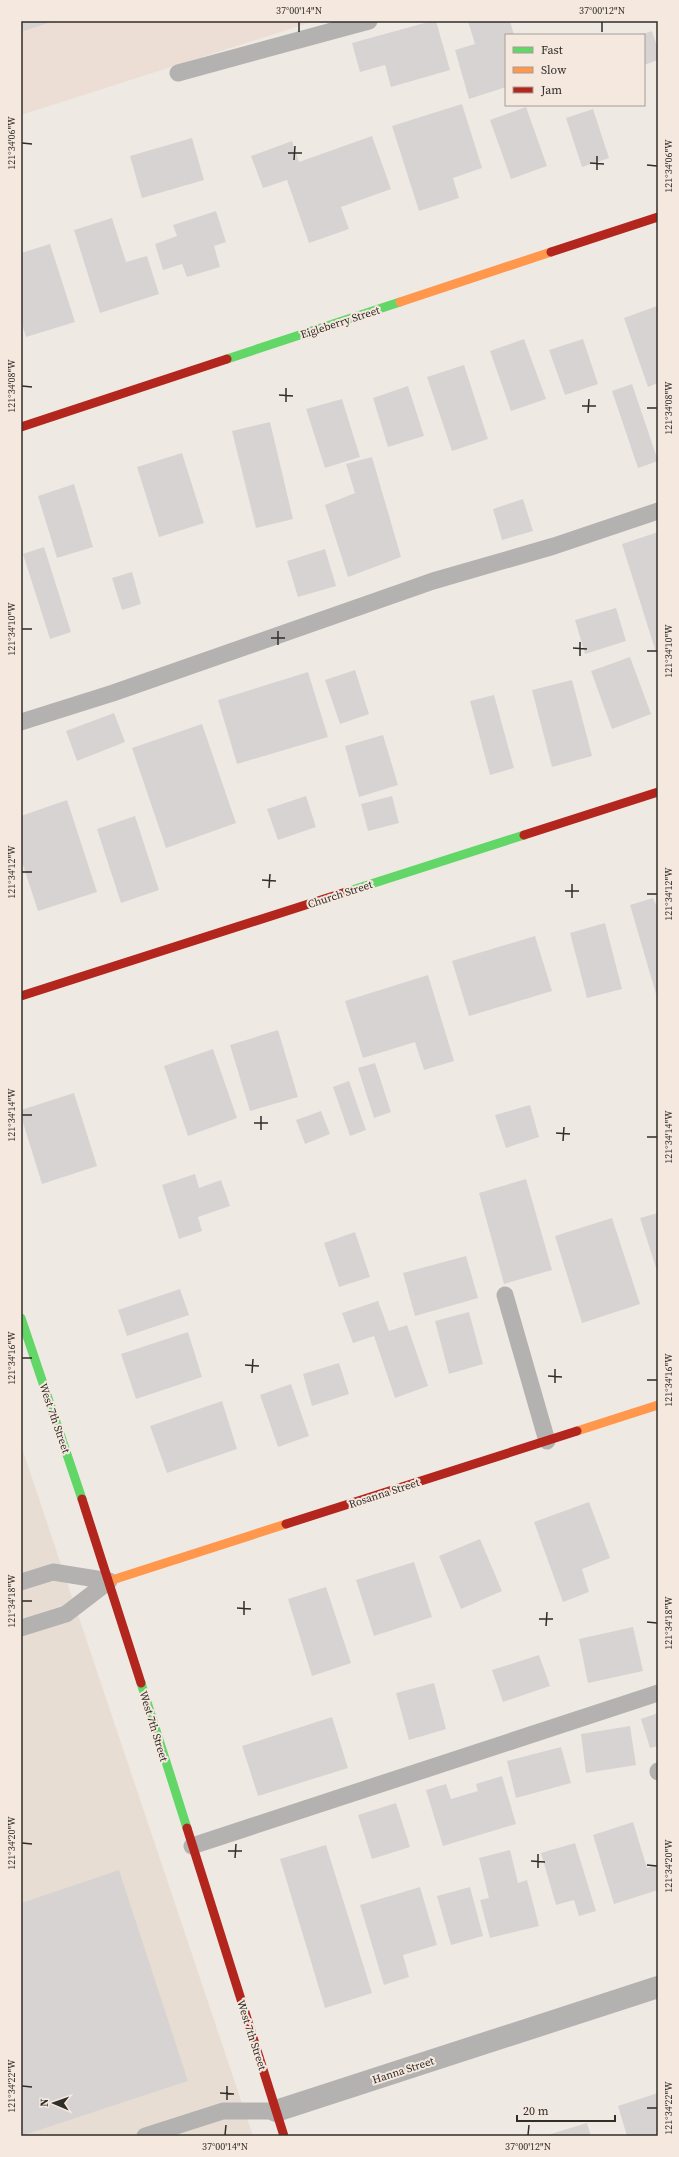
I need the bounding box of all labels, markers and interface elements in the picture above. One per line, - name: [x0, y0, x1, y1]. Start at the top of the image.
- text: 37°00'14"N: [276, 4, 322, 17]
- text: 37°00'12"N: [579, 4, 625, 17]
- legend: [505, 34, 645, 106]
- text: Fast: [541, 42, 563, 58]
- text: Slow: [541, 62, 567, 78]
- text: Jam: [540, 82, 562, 98]
- text: 121°34'06"W: [5, 116, 18, 170]
- text: 121°34'06"W: [662, 139, 675, 193]
- street label: Eigleberry Street: [299, 302, 382, 342]
- text: 121°34'08"W: [5, 359, 18, 413]
- text: 121°34'08"W: [662, 381, 675, 435]
- text: 121°34'10"W: [5, 602, 18, 656]
- text: 121°34'10"W: [662, 624, 675, 678]
- text: 121°34'12"W: [5, 845, 18, 899]
- text: 121°34'12"W: [662, 867, 675, 921]
- street label: Church Street: [306, 877, 375, 912]
- text: 121°34'14"W: [5, 1088, 18, 1142]
- text: 121°34'14"W: [662, 1110, 675, 1164]
- text: 121°34'16"W: [5, 1331, 18, 1385]
- text: 121°34'16"W: [662, 1353, 675, 1407]
- street label: West 7th Street: [36, 1381, 74, 1456]
- street label: Rosanna Street: [347, 1475, 422, 1512]
- text: 121°34'18"W: [5, 1574, 18, 1628]
- text: 121°34'18"W: [662, 1596, 675, 1650]
- street label: West 7th Street: [136, 1689, 171, 1764]
- text: 121°34'20"W: [5, 1816, 18, 1870]
- text: 121°34'20"W: [662, 1839, 675, 1893]
- street label: West 7th Street: [233, 1998, 270, 2073]
- street label: Hanna Street: [370, 2053, 436, 2087]
- text: 121°34'22"W: [5, 2059, 18, 2113]
- text: 121°34'22"W: [662, 2081, 675, 2135]
- north arrow: [34, 2083, 74, 2123]
- scale bar: [517, 2097, 615, 2123]
- text: N: [37, 2098, 52, 2107]
- text: 20 m: [523, 2103, 549, 2119]
- text: 37°00'14"N: [202, 2140, 248, 2153]
- text: 37°00'12"N: [505, 2140, 551, 2153]

